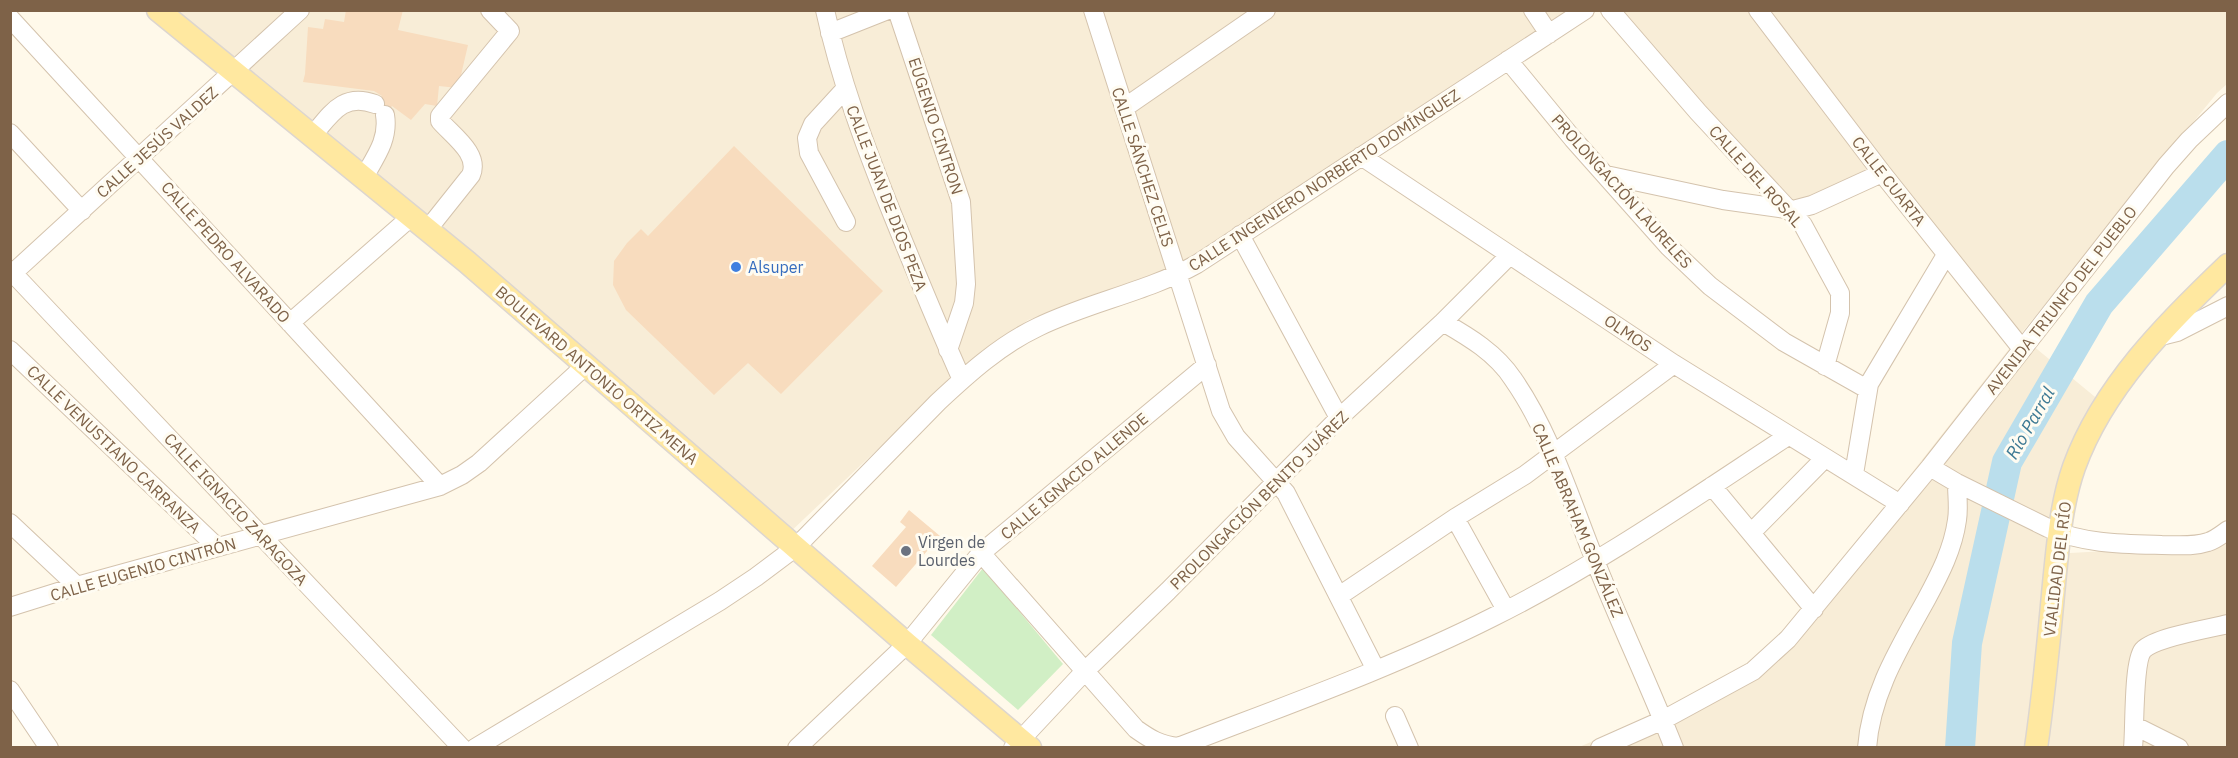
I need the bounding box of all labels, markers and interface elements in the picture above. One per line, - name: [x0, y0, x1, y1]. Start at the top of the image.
- street label: EUGENIO CINTRON: [904, 55, 968, 197]
- street label: CALLE JESÚS VALDEZ: [91, 81, 222, 202]
- street label: CALLE SÁNCHEZ CELIS: [1108, 84, 1179, 249]
- street label: CALLE INGENIERO NORBERTO DOMÍNGUEZ: [1184, 84, 1463, 275]
- street label: CALLE JUAN DE DIOS PEZA: [842, 102, 932, 294]
- street label: PROLONGACIÓN LAURELES: [1547, 109, 1697, 272]
- street label: CALLE DEL ROSAL: [1705, 121, 1807, 231]
- street label: CALLE CUARTA: [1848, 132, 1930, 230]
- street label: CALLE PEDRO ALVARADO: [157, 177, 295, 327]
- street label: AVENIDA TRIUNFO DEL PUEBLO: [1981, 202, 2141, 398]
- place label: Alsuper: [748, 257, 804, 277]
- marker: Alsuper: [729, 260, 743, 274]
- street label: BOULEVARD ANTONIO ORTIZ MENA: [492, 281, 702, 469]
- street label: OLMOS: [1600, 310, 1656, 356]
- street label: CALLE VENUSTIANO CARRANZA: [23, 361, 205, 537]
- water label: Río Parral: [2000, 383, 2060, 463]
- street label: PROLONGACIÓN BENITO JUÁREZ: [1165, 406, 1352, 593]
- street label: CALLE IGNACIO ALLENDE: [996, 408, 1152, 544]
- street label: CALLE ABRAHAM GONZÁLEZ: [1528, 420, 1629, 620]
- street label: CALLE IGNACIO ZARAGOZA: [160, 429, 312, 589]
- street label: VIALIDAD DEL RÍO: [2038, 500, 2075, 638]
- street label: CALLE EUGENIO CINTRÓN: [48, 532, 238, 605]
- place label: Virgen de Lourdes: [918, 532, 986, 570]
- marker: Virgen de Lourdes: [899, 544, 913, 558]

